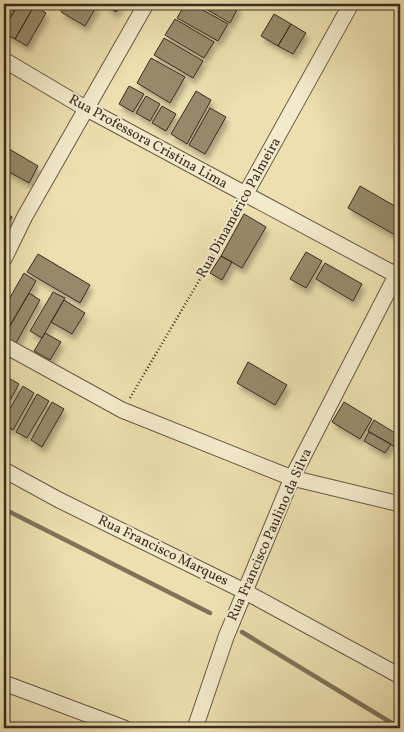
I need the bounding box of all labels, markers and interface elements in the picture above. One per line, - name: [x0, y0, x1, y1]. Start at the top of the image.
- street label: Rua Professora Cristina Lima: [65, 90, 231, 194]
- street label: Rua Dinamérico Palmeira: [192, 134, 286, 282]
- street label: Rua Francisco Paulino da Silva: [223, 446, 317, 624]
- street label: Rua Francisco Marques: [95, 511, 231, 591]

